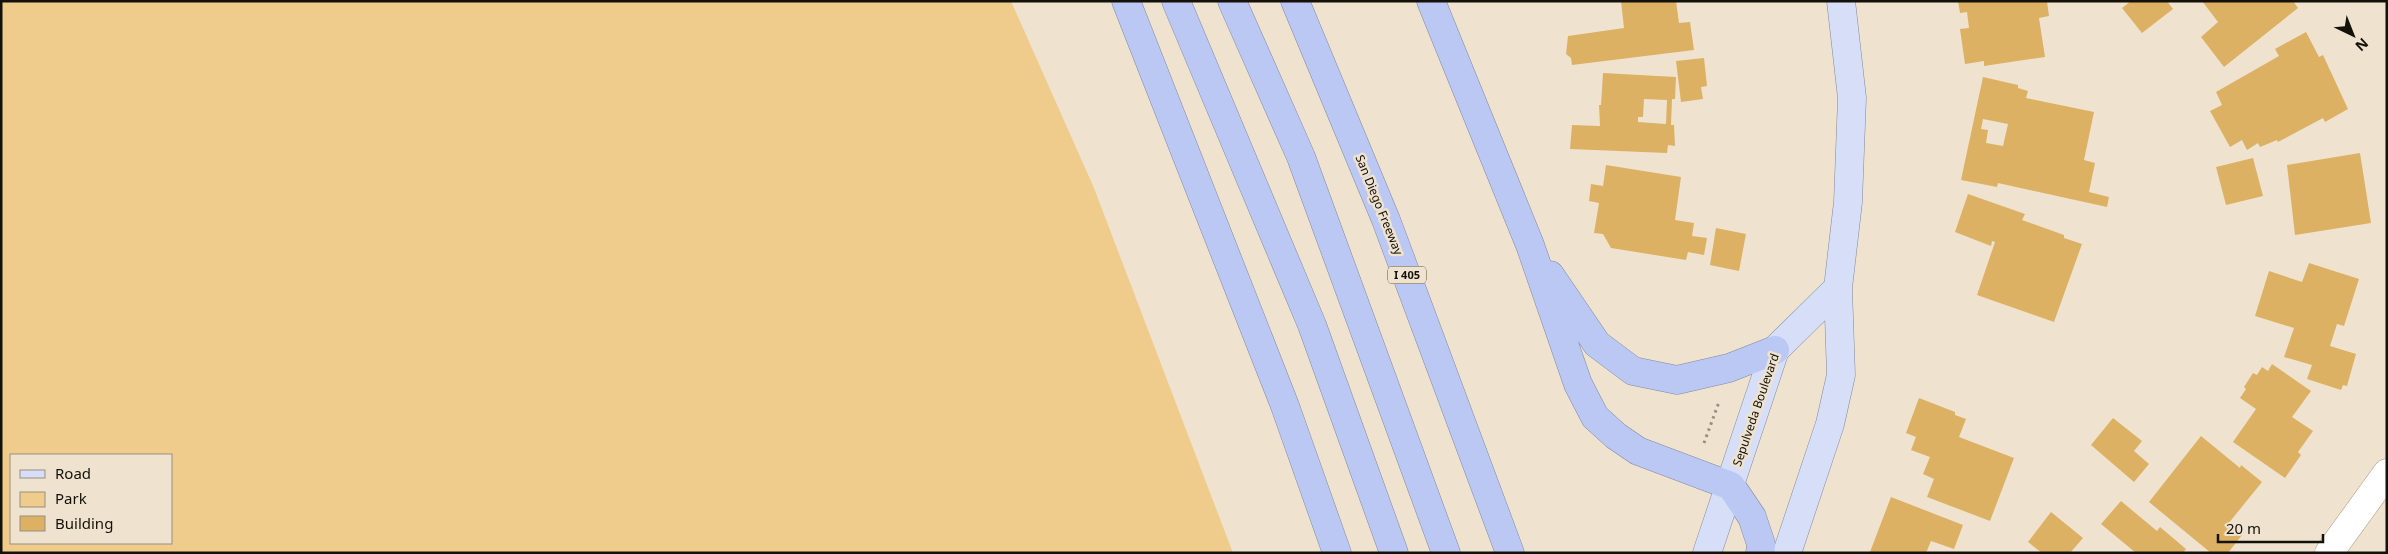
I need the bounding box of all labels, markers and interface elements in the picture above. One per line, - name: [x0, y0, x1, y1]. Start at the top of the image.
- north arrow: [2328, 10, 2378, 60]
- text: N: [2352, 34, 2373, 56]
- street label: San Diego Freeway: [1352, 152, 1408, 258]
- road number: I 405: [1388, 266, 1426, 284]
- street label: Sepulveda Boulevard: [1728, 351, 1783, 469]
- legend: [10, 454, 172, 544]
- text: Road: [55, 463, 91, 483]
- text: Park: [55, 488, 87, 508]
- scale bar: [2218, 512, 2323, 544]
- text: Building: [55, 513, 113, 533]
- text: 20 m: [2226, 518, 2261, 538]

